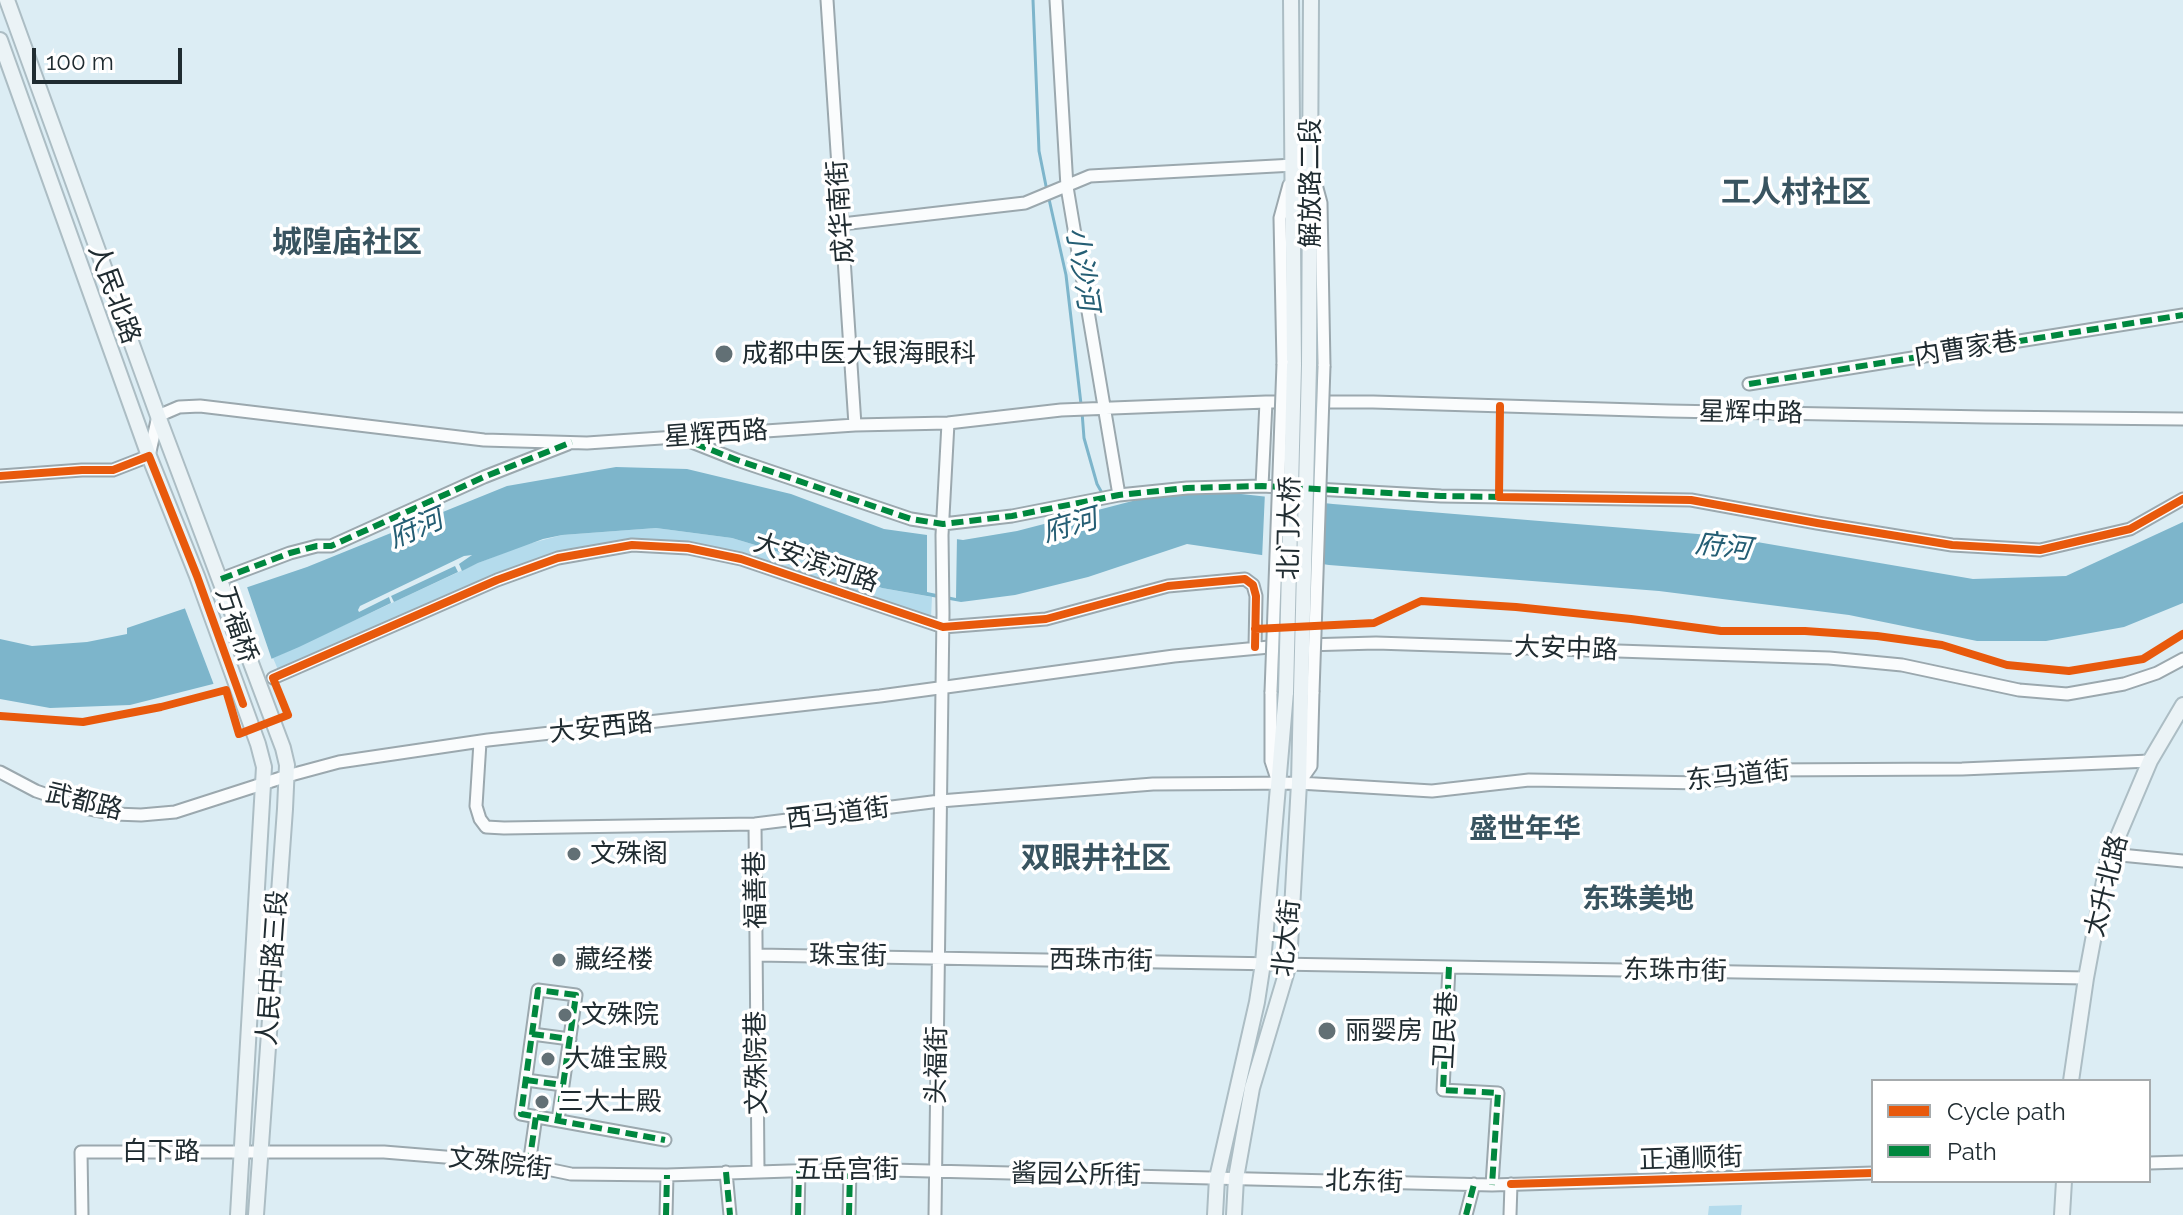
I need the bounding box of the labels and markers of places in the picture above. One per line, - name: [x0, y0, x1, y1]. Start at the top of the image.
- place label: 成都中医大银海眼科: [742, 338, 976, 370]
- marker: 成都中医大银海眼科: [713, 343, 735, 365]
- place label: 文殊阁: [590, 838, 668, 870]
- marker: 文殊阁: [565, 845, 583, 863]
- place label: 藏经楼: [575, 944, 653, 976]
- marker: 藏经楼: [550, 951, 568, 969]
- place label: 文殊院: [581, 999, 659, 1031]
- marker: 文殊院: [556, 1006, 574, 1024]
- place label: 丽婴房: [1345, 1015, 1423, 1047]
- marker: 丽婴房: [1316, 1020, 1338, 1042]
- place label: 大雄宝殿: [564, 1043, 668, 1075]
- marker: 大雄宝殿: [539, 1050, 557, 1068]
- place label: 三大士殿: [558, 1086, 662, 1118]
- marker: 三大士殿: [533, 1093, 551, 1111]

